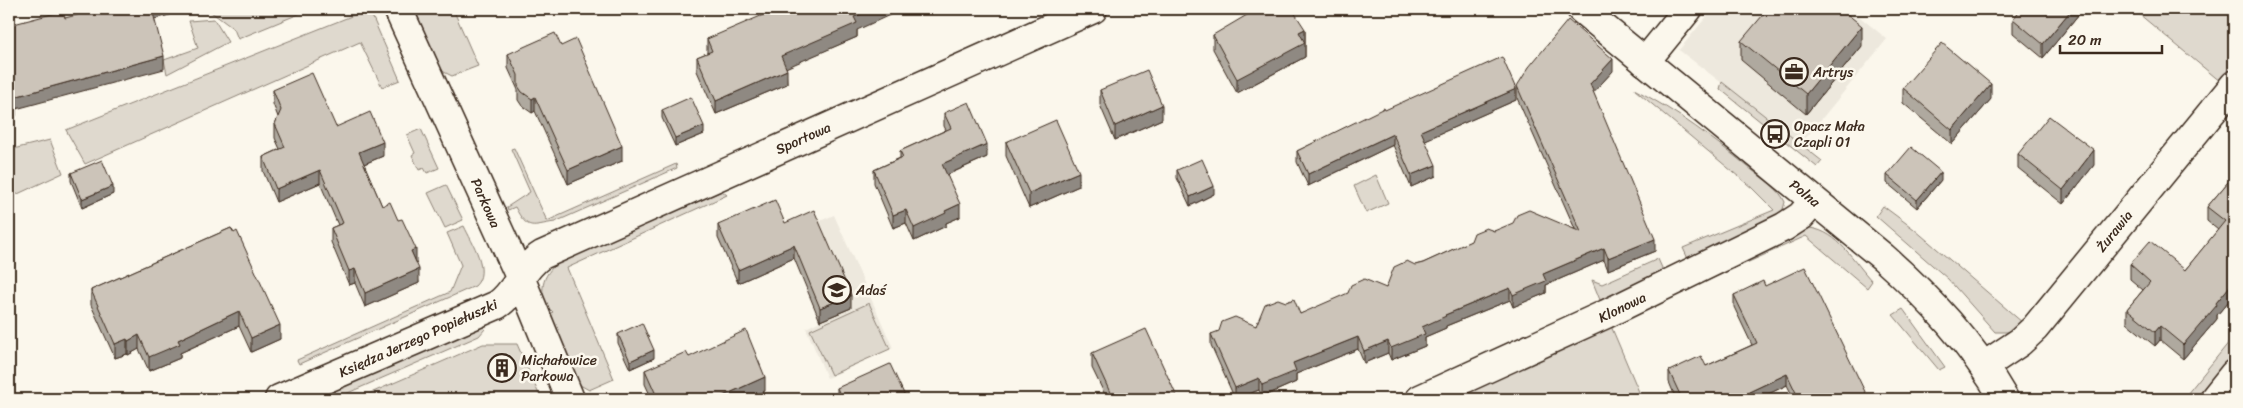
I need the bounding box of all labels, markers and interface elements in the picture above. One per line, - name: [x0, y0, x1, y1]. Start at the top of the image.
- scale bar: [2060, 22, 2163, 54]
- text: 20 m: [2068, 27, 2102, 53]
- office icon: Artrys: [1779, 57, 1809, 87]
- place label: Artrys: [1812, 60, 1854, 85]
- place label: Opacz Mała Czapli 01: [1794, 114, 1865, 155]
- street label: Sportowa: [771, 115, 835, 162]
- bus stop icon: Opacz Mała Czapli 01: [1760, 119, 1790, 149]
- street label: Polna: [1784, 173, 1827, 214]
- street label: Parkowa: [463, 174, 508, 232]
- street label: Żurawia: [2089, 205, 2139, 258]
- school or university icon: Adaś: [822, 275, 852, 305]
- place label: Adaś: [855, 278, 888, 303]
- street label: Klonowa: [1594, 285, 1651, 330]
- street label: Księdza Jerzego Popiełuszki: [335, 292, 503, 385]
- place label: Michałowice Parkowa: [521, 348, 597, 389]
- building icon: Michałowice Parkowa: [487, 353, 517, 383]

